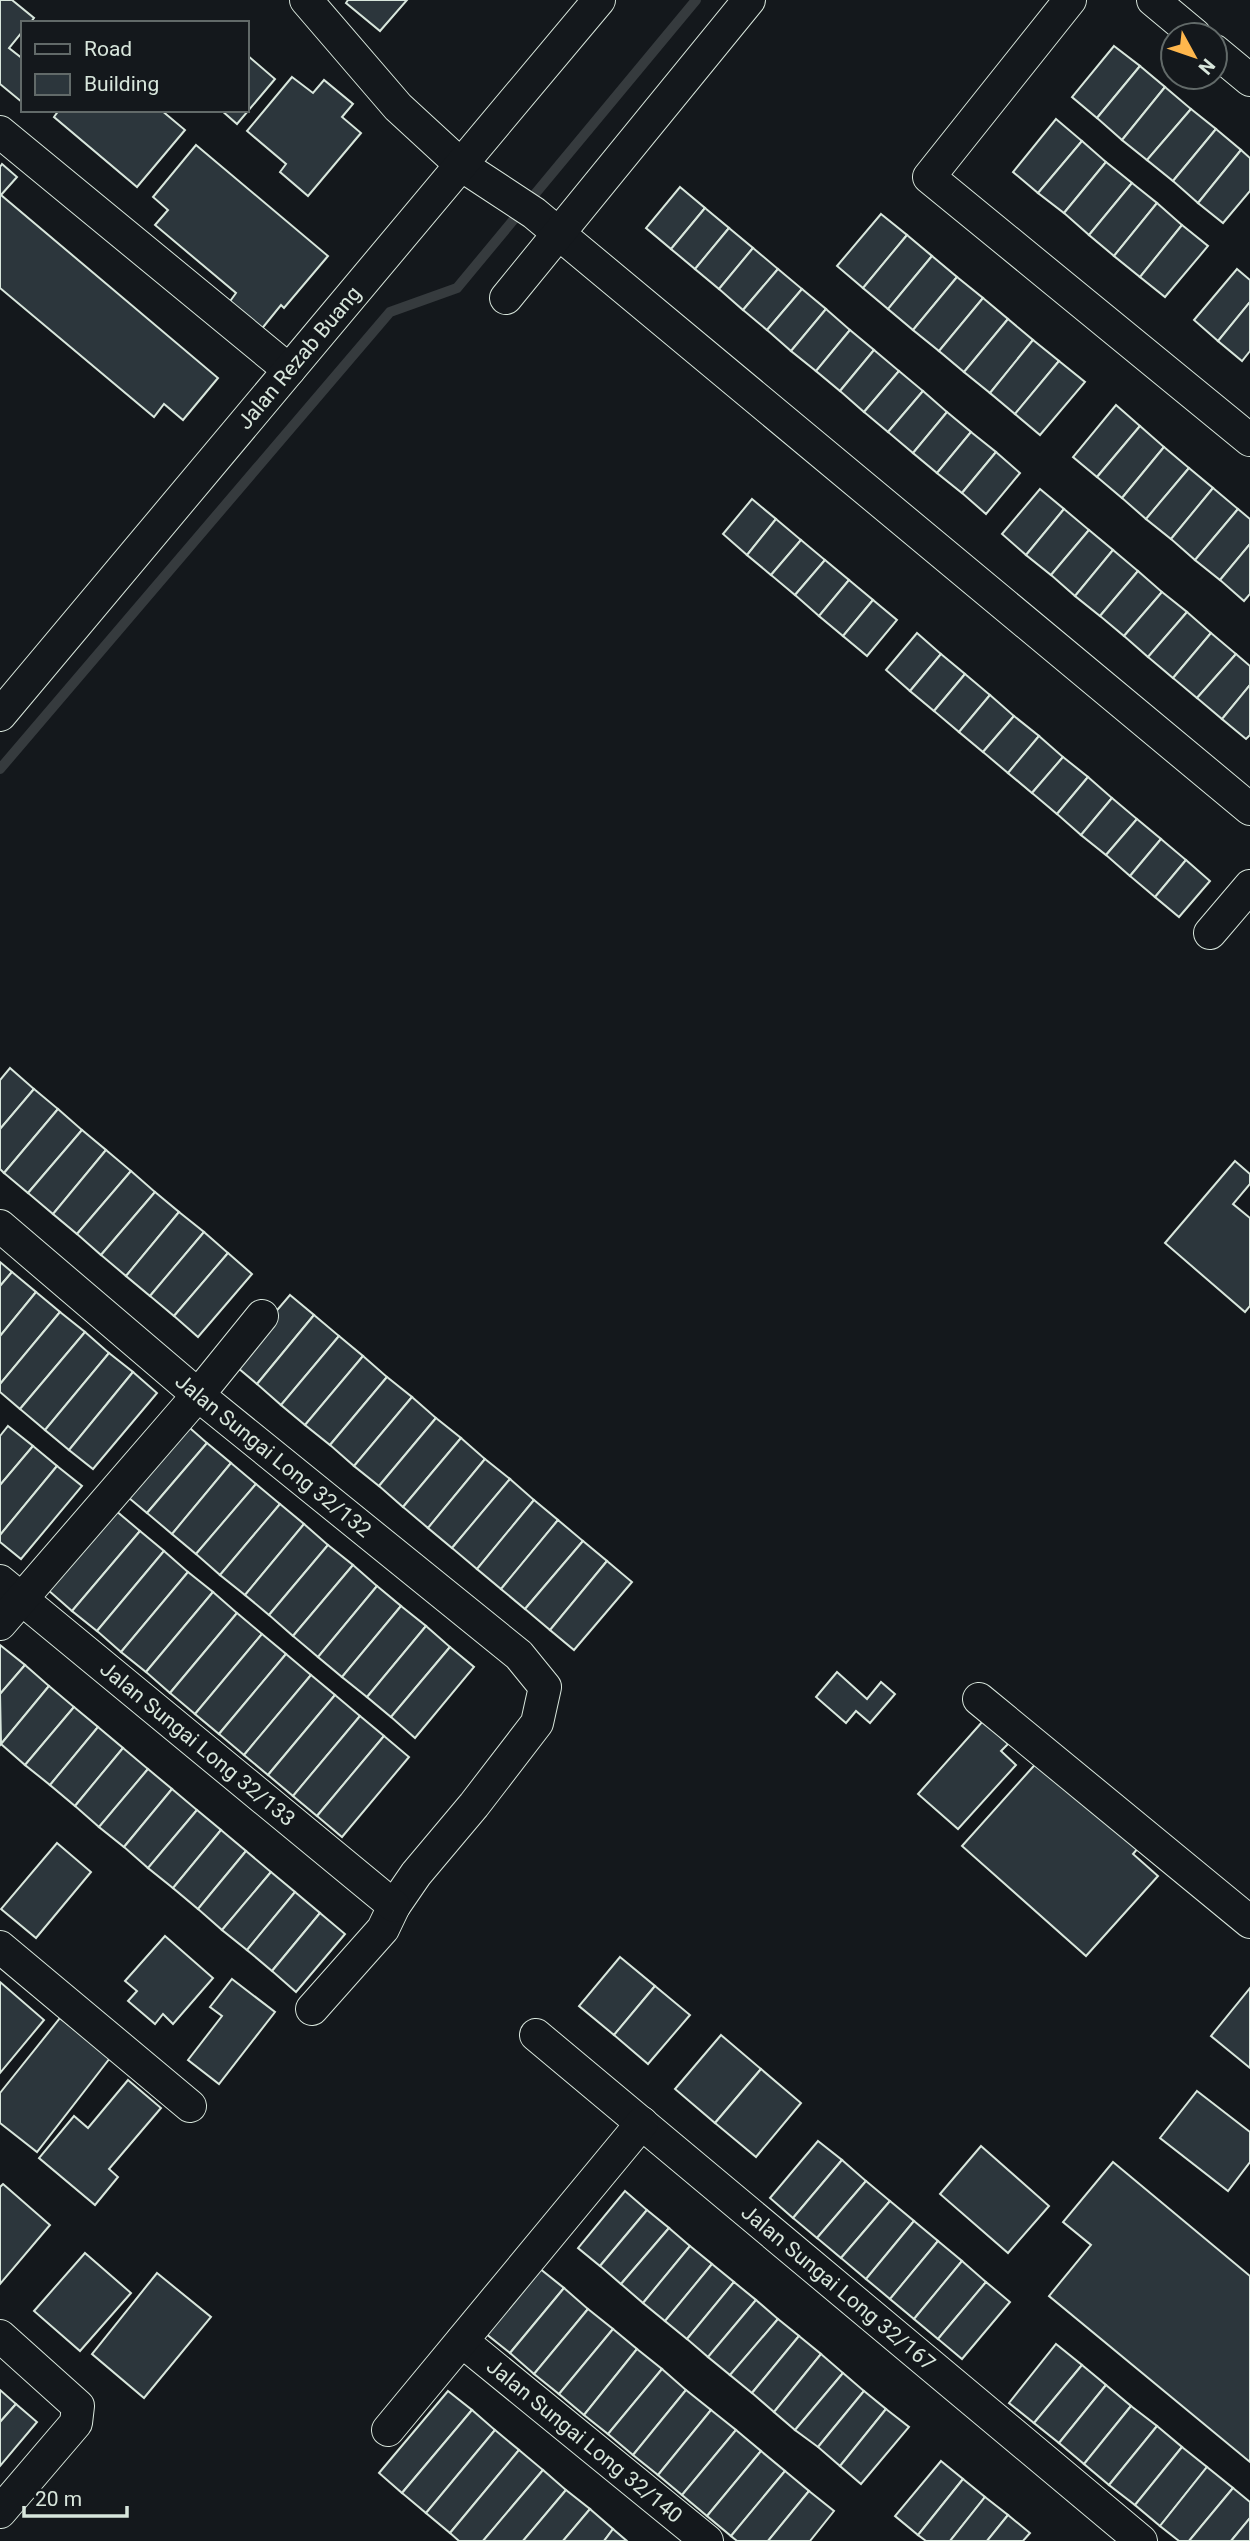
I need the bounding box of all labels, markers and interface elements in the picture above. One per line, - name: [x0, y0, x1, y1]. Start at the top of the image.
- legend: [21, 21, 248, 112]
- north arrow: [1159, 21, 1229, 91]
- text: Road: [84, 37, 132, 61]
- text: N: [1194, 54, 1220, 79]
- text: Building: [84, 72, 159, 96]
- street label: Jalan Rezab Buang: [233, 282, 366, 434]
- street label: Jalan Sungai Long 32/132: [170, 1369, 376, 1542]
- street label: Jalan Sungai Long 32/133: [95, 1657, 300, 1831]
- street label: Jalan Sungai Long 32/167: [736, 2200, 940, 2376]
- street label: Jalan Sungai Long 32/140: [482, 2354, 687, 2528]
- scale bar: [24, 2474, 128, 2518]
- text: 20 m: [35, 2487, 82, 2511]

